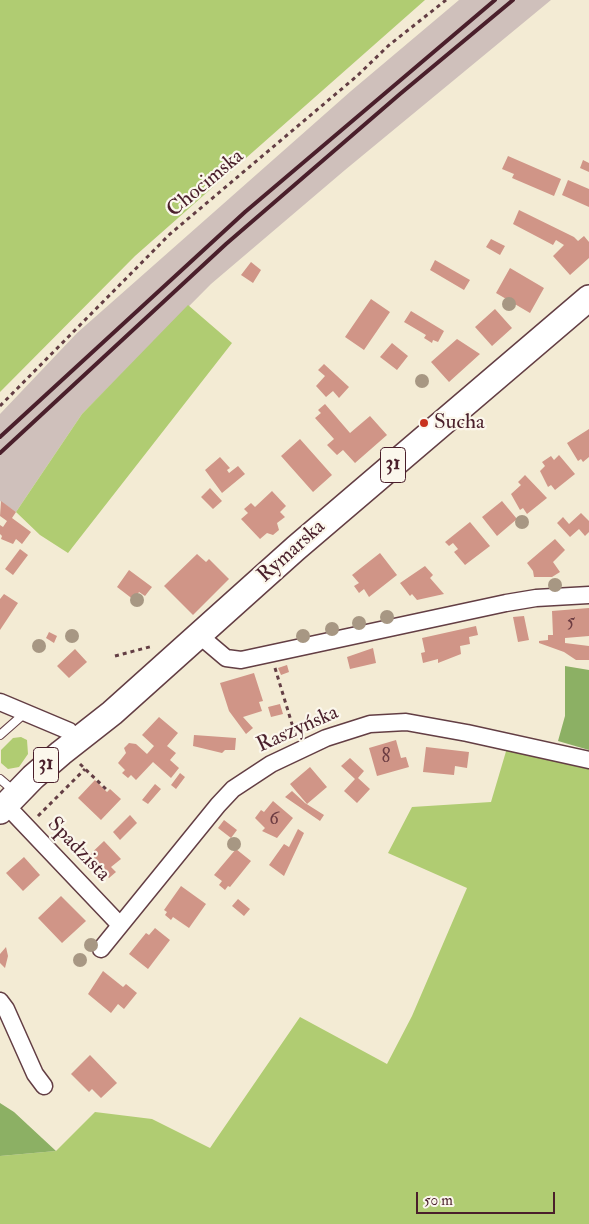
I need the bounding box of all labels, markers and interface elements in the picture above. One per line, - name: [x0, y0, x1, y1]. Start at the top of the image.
- street label: Chocimska: [162, 145, 250, 223]
- place label: Sucha: [434, 410, 485, 436]
- marker: Sucha: [418, 417, 430, 429]
- road number: 31: [380, 448, 406, 482]
- street label: Rymarska: [253, 515, 331, 589]
- house number: 5: [567, 612, 575, 634]
- street label: Raszyńska: [253, 701, 343, 759]
- house number: 8: [382, 747, 390, 769]
- road number: 31: [34, 748, 58, 782]
- house number: 6: [269, 809, 279, 831]
- street label: Spadzista: [41, 813, 115, 887]
- scale bar: [419, 1182, 558, 1214]
- text: 50 m: [424, 1191, 453, 1210]

